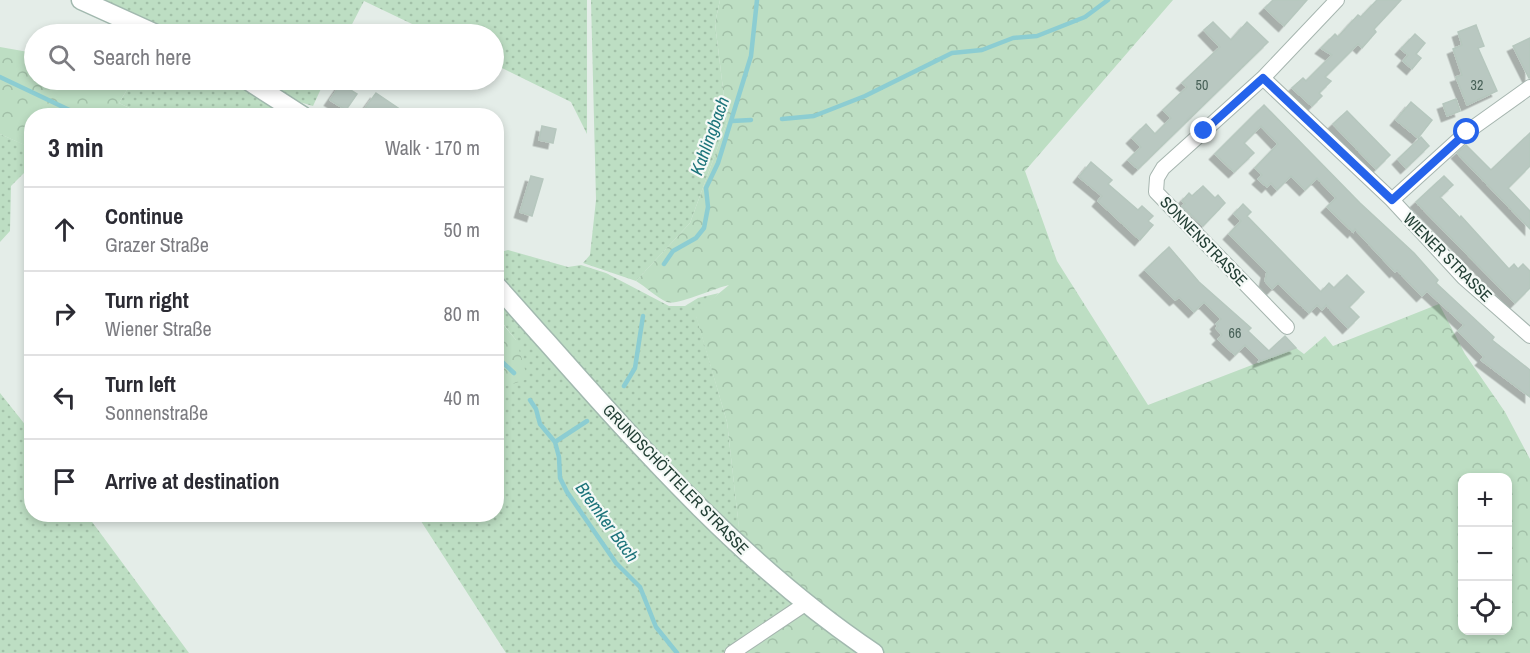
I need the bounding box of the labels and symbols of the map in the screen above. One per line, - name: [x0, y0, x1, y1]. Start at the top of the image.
- house number: 50: [1196, 76, 1208, 94]
- house number: 32: [1471, 76, 1483, 94]
- water label: Kahlingbach: [684, 93, 735, 179]
- route end: [1190, 117, 1216, 143]
- route start: [1453, 118, 1479, 144]
- street label: SONNENSTRASSE: [1155, 191, 1253, 291]
- street label: WIENER STRASSE: [1399, 208, 1497, 306]
- house number: 66: [1229, 324, 1241, 342]
- street label: GRUNDSCHÖTTELER STRASSE: [598, 399, 754, 559]
- water label: Bremker Bach: [570, 477, 645, 567]

